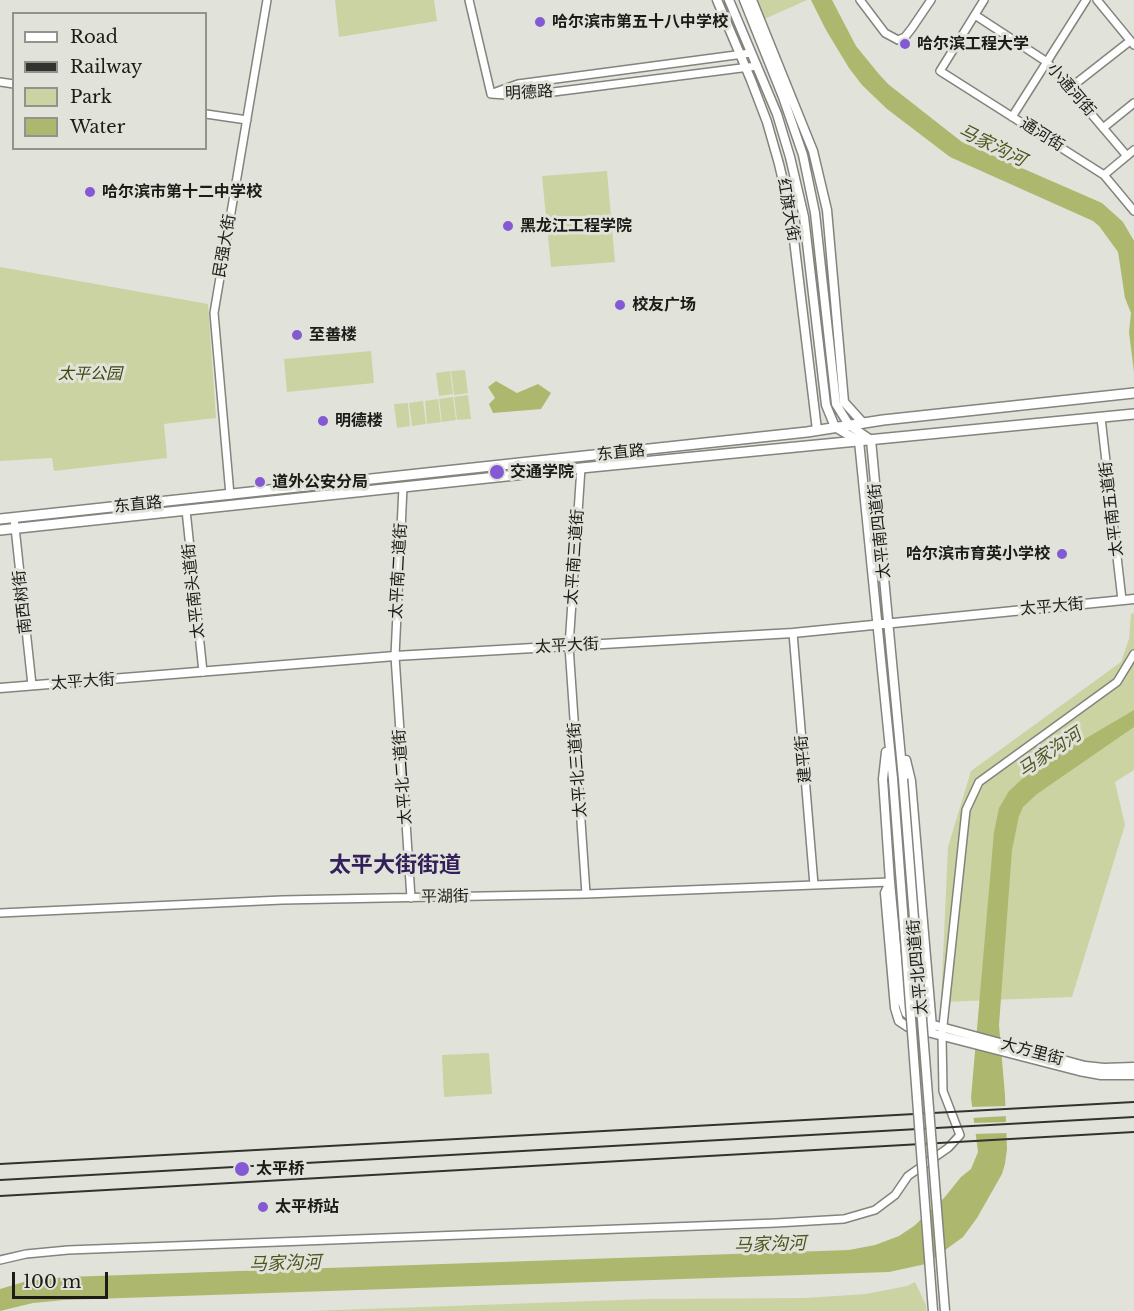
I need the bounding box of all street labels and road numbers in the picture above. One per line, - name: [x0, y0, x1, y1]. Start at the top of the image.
- street label: 小通河街: [1043, 60, 1099, 120]
- street label: 明德路: [505, 82, 553, 104]
- street label: 通河街: [1017, 114, 1067, 156]
- street label: 红旗大街: [773, 177, 803, 243]
- street label: 民强大街: [210, 213, 240, 279]
- street label: 东直路: [596, 441, 646, 465]
- street label: 太平南五道街: [1097, 460, 1127, 558]
- street label: 太平南四道街: [865, 482, 895, 580]
- street label: 东直路: [113, 493, 163, 517]
- street label: 太平南三道街: [562, 508, 588, 606]
- street label: 太平南二道街: [387, 523, 411, 619]
- street label: 太平南头道街: [179, 542, 209, 640]
- street label: 南西树街: [10, 569, 36, 635]
- street label: 太平大街: [1019, 595, 1085, 619]
- street label: 太平大街: [535, 635, 599, 657]
- street label: 太平大街: [50, 670, 116, 694]
- street label: 太平北三道街: [565, 721, 591, 819]
- street label: 太平北二道街: [390, 728, 416, 826]
- street label: 建平街: [792, 734, 816, 784]
- street label: 平湖街: [421, 887, 469, 907]
- street label: 太平北四道街: [904, 918, 932, 1016]
- street label: 大方里街: [999, 1034, 1065, 1070]

